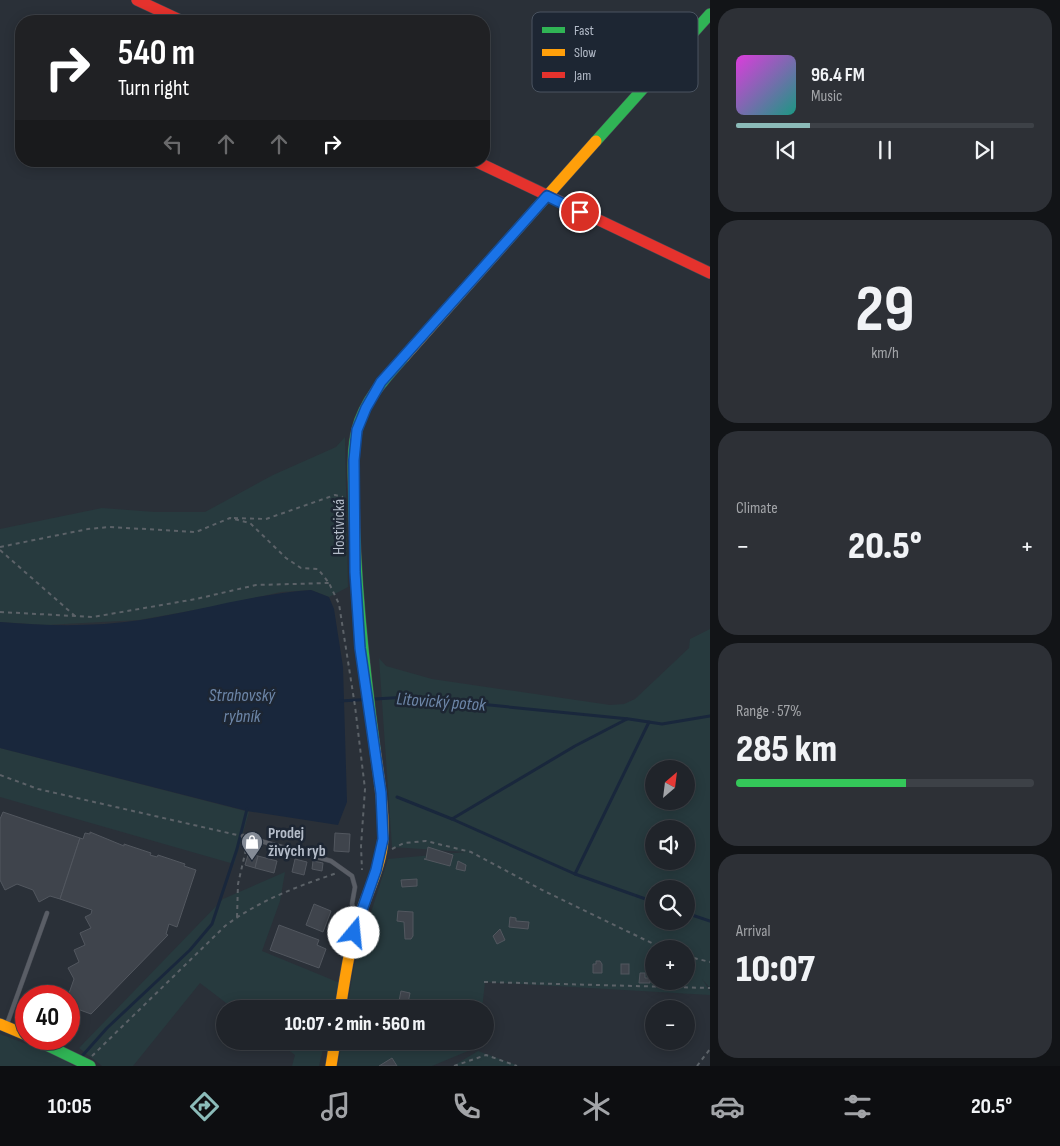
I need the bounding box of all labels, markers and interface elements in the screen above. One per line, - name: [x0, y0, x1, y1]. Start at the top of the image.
- legend: [532, 12, 698, 92]
- text: Fast: [574, 22, 594, 39]
- text: 540 m: [118, 32, 195, 75]
- icon: right: [35, 35, 100, 100]
- text: Slow: [574, 44, 596, 61]
- text: 96.4 FM: [811, 64, 865, 87]
- text: Jam: [573, 67, 591, 84]
- text: Turn right: [118, 75, 189, 102]
- text: Music: [811, 87, 842, 106]
- icon: left: [159, 130, 187, 158]
- icon: ahead: [212, 130, 240, 158]
- icon: ahead: [265, 130, 293, 158]
- icon: right: [318, 130, 346, 158]
- icon: previous: [772, 136, 800, 164]
- icon: pause: [871, 136, 899, 164]
- icon: next: [970, 136, 998, 164]
- pin: [559, 191, 601, 233]
- icon: arrive: [566, 198, 594, 226]
- text: 29: [855, 272, 915, 350]
- text: km/h: [871, 344, 899, 363]
- street label: Hostivická: [330, 499, 349, 555]
- text: Climate: [736, 499, 778, 518]
- text: 20.5°: [848, 524, 922, 569]
- text: −: [736, 530, 750, 563]
- text: +: [1020, 530, 1034, 563]
- water label: Strahovský rybník: [209, 685, 276, 727]
- water label: Litovický potok: [396, 688, 488, 716]
- text: Range · 57%: [736, 702, 802, 721]
- text: 285 km: [736, 727, 837, 772]
- north arrow: [645, 760, 695, 810]
- map controls: [645, 760, 695, 1050]
- button: sound: [645, 820, 695, 870]
- place label: Prodej živých ryb: [268, 824, 326, 861]
- shop icon: Prodej živých ryb: [240, 830, 264, 861]
- button: search: [645, 880, 695, 930]
- position arrow: [327, 906, 379, 958]
- text: Arrival: [736, 922, 770, 941]
- button: +: [645, 940, 695, 990]
- text: 10:07: [736, 947, 815, 992]
- speed limit sign: 40: [15, 985, 80, 1050]
- button: −: [645, 1000, 695, 1050]
- text: 10:07 · 2 min · 560 m: [285, 1013, 425, 1036]
- icon: directions: [187, 1089, 222, 1124]
- icon: music: [318, 1089, 353, 1124]
- icon: phone: [449, 1089, 484, 1124]
- icon: climate: [579, 1089, 614, 1124]
- icon: car: [710, 1089, 745, 1124]
- icon: filters: [840, 1089, 875, 1124]
- text: 10:05: [48, 1093, 92, 1120]
- text: 20.5°: [971, 1093, 1012, 1120]

